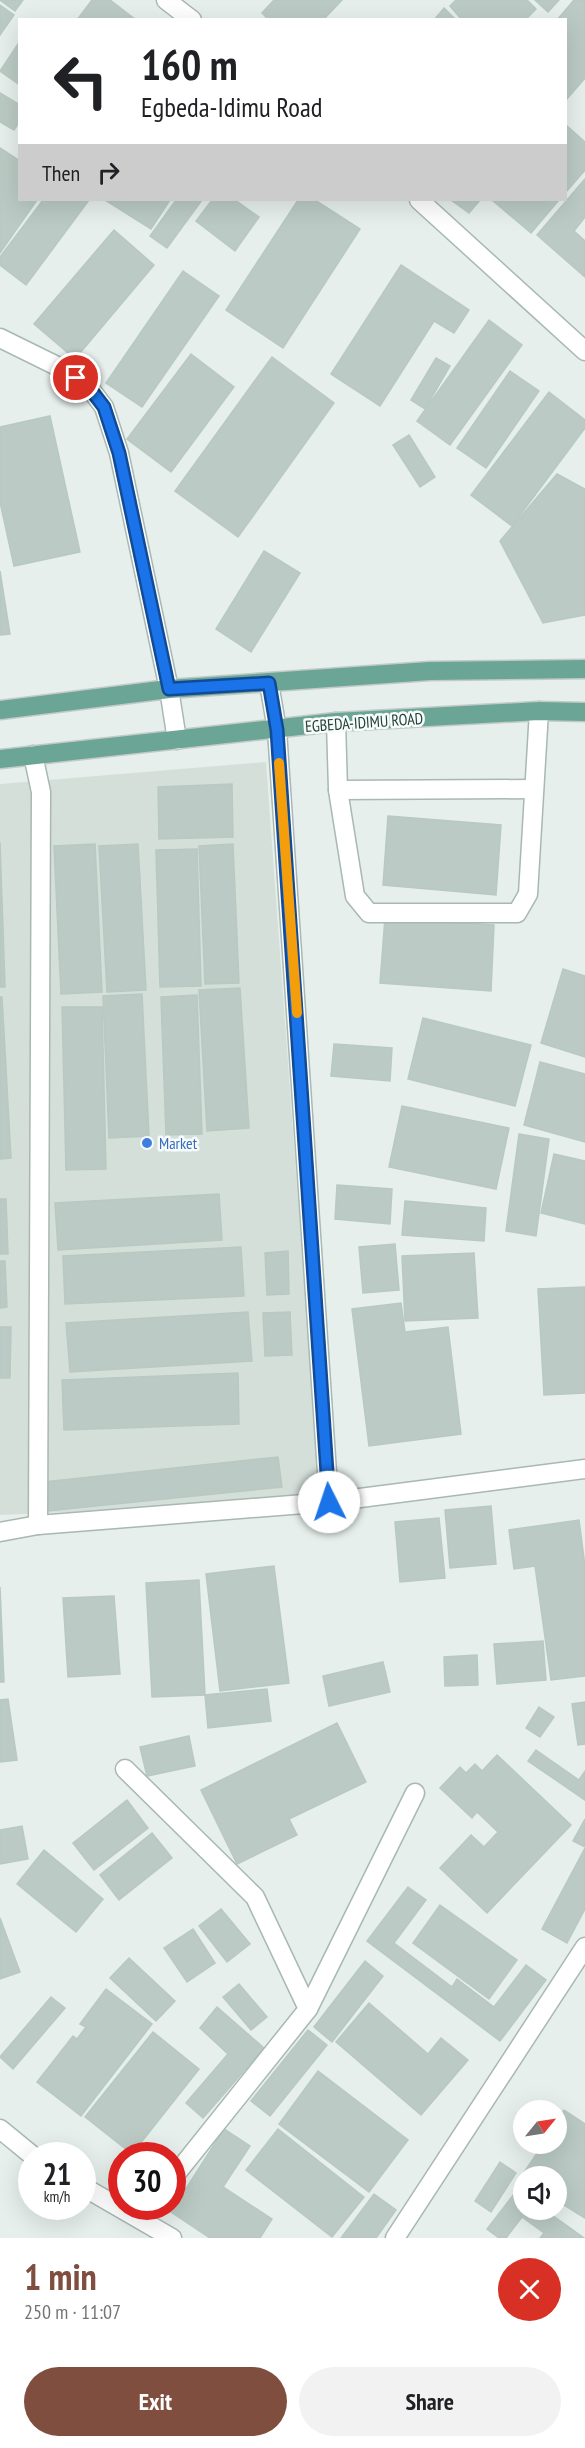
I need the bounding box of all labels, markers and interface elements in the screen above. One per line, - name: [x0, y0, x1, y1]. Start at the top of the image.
- text: 160 m: [141, 37, 238, 92]
- icon: left: [42, 42, 120, 120]
- text: Egbeda-Idimu Road: [141, 90, 322, 124]
- icon: right: [92, 156, 125, 189]
- text: Then: [42, 159, 80, 187]
- pin: [50, 352, 101, 403]
- icon: arrive: [59, 361, 92, 394]
- street label: EGBEDA-IDIMU ROAD: [304, 708, 424, 736]
- place label: Market: [159, 1133, 198, 1153]
- marker: Market: [140, 1136, 154, 1150]
- position arrow: [297, 1470, 361, 1534]
- north arrow: [513, 2100, 567, 2154]
- map controls: [513, 2100, 567, 2220]
- speed limit sign: 30: [108, 2142, 186, 2220]
- text: 21: [43, 2154, 71, 2193]
- button: sound: [513, 2166, 567, 2220]
- text: km/h: [44, 2187, 70, 2206]
- text: 1 min: [24, 2253, 97, 2300]
- button: close: [498, 2258, 561, 2321]
- text: 250 m · 11:07: [24, 2299, 121, 2325]
- button: Exit: [24, 2367, 287, 2436]
- button: Share: [299, 2367, 561, 2436]

